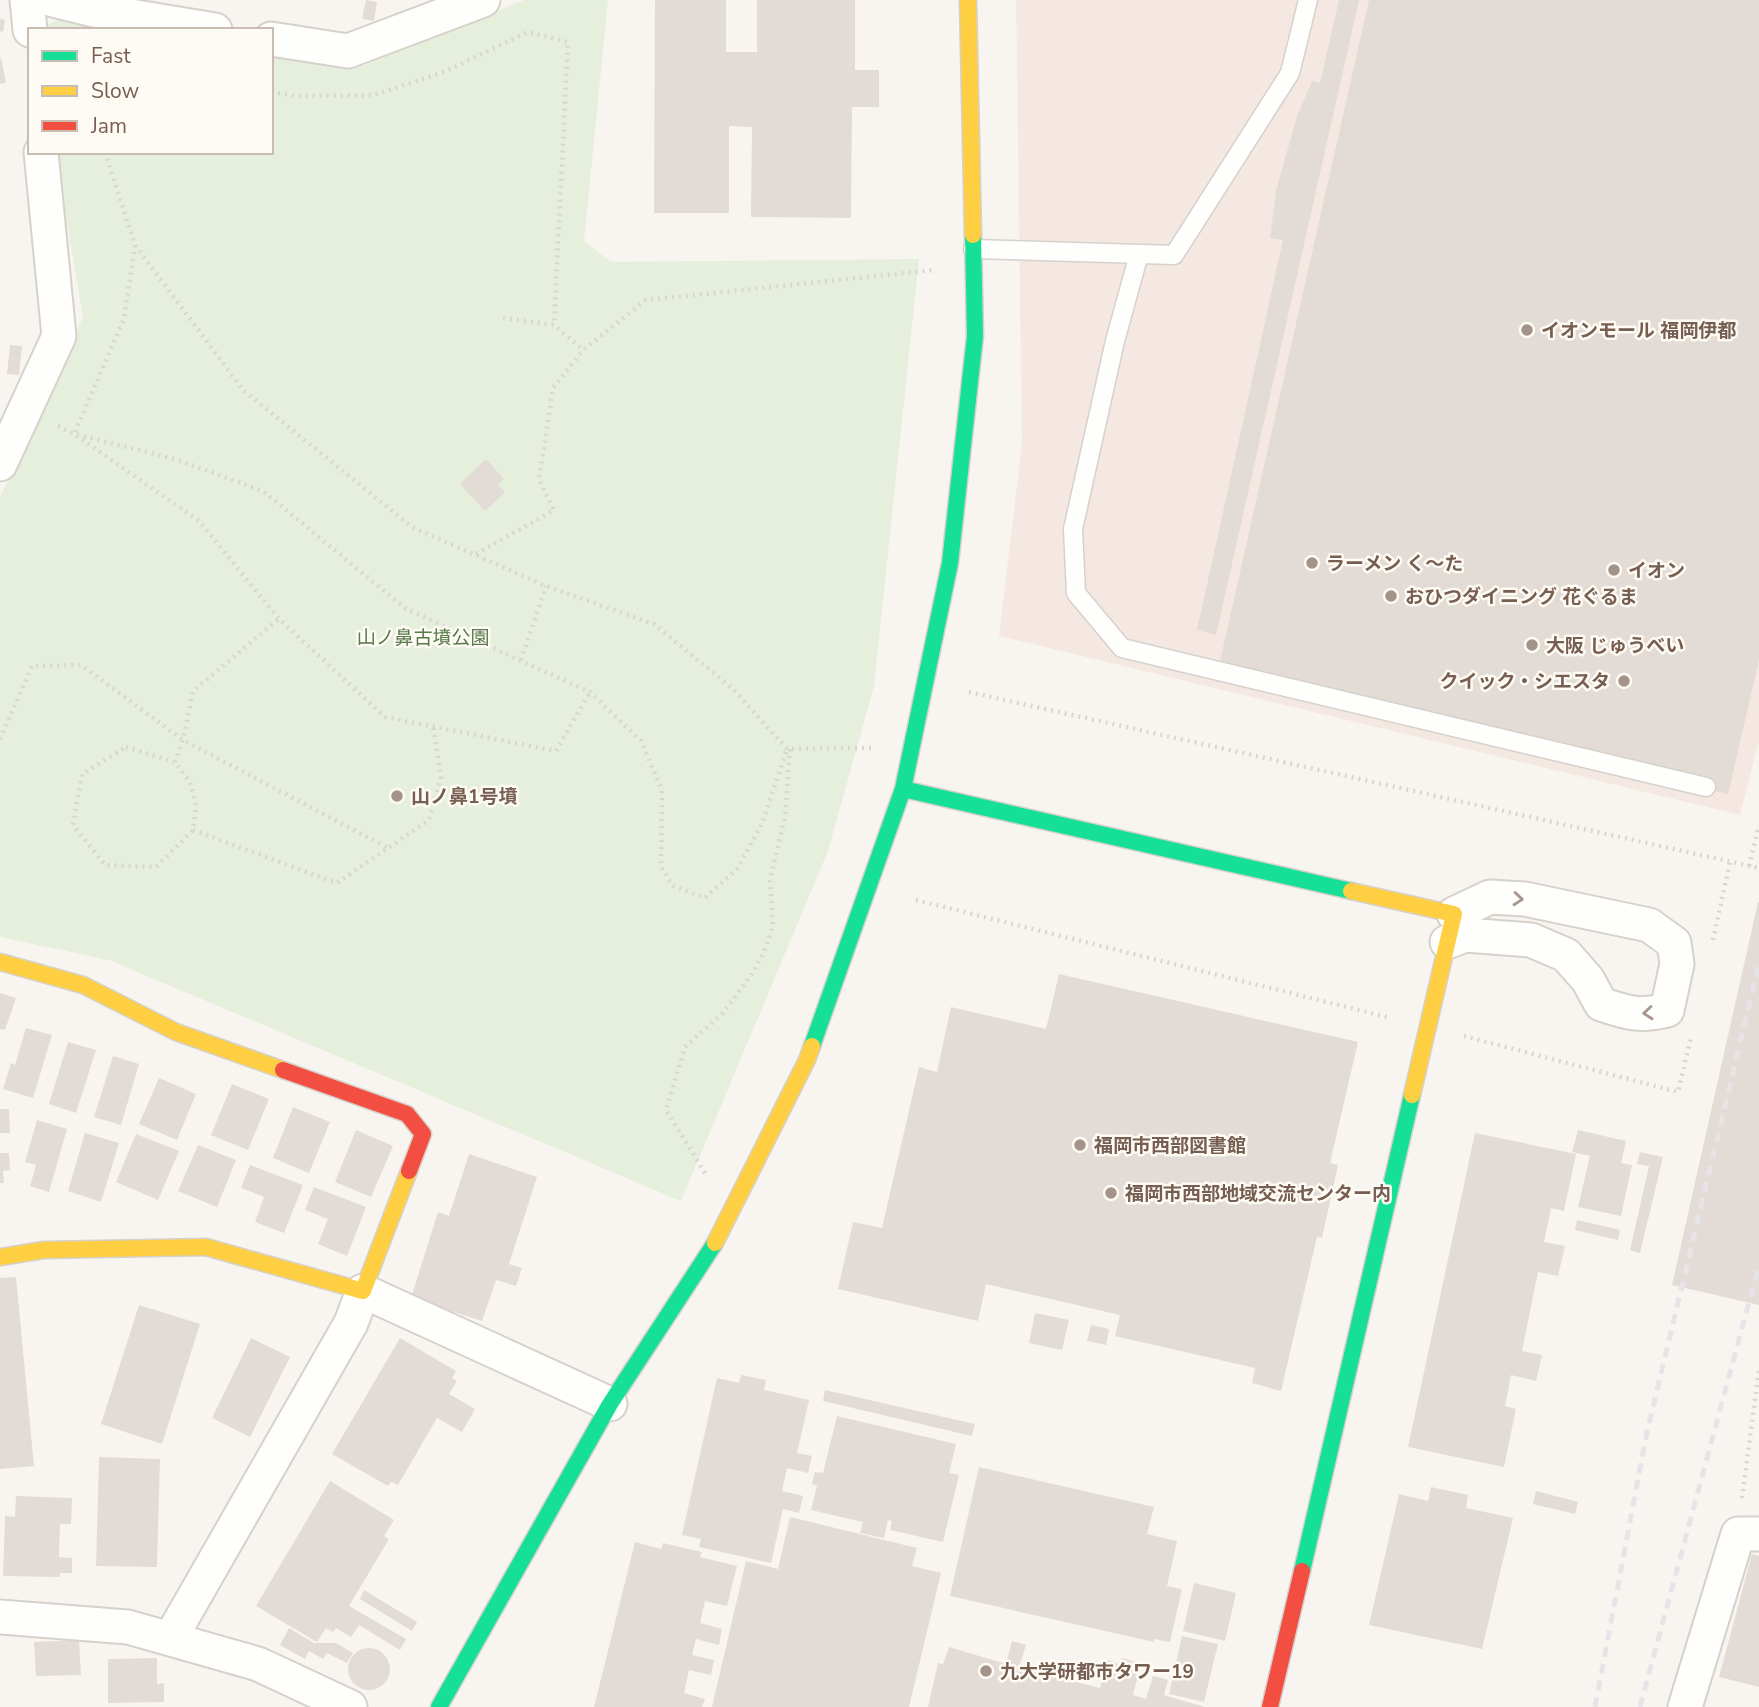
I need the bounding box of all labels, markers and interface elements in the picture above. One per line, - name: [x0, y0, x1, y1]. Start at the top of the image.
- legend: [28, 28, 273, 154]
- text: Fast: [91, 42, 131, 70]
- text: Slow: [91, 77, 140, 105]
- text: Jam: [90, 112, 127, 140]
- place label: イオンモール 福岡伊都: [1541, 318, 1736, 344]
- marker: イオンモール 福岡伊都: [1519, 322, 1535, 338]
- place label: ラーメン く〜た: [1326, 551, 1463, 577]
- marker: ラーメン く〜た: [1304, 555, 1320, 571]
- place label: イオン: [1628, 558, 1685, 584]
- marker: イオン: [1606, 562, 1622, 578]
- place label: おひつダイニング 花ぐるま: [1405, 584, 1638, 610]
- marker: おひつダイニング 花ぐるま: [1383, 588, 1399, 604]
- park label: 山ノ鼻古墳公園: [356, 625, 490, 651]
- place label: 大阪 じゅうべい: [1546, 633, 1684, 659]
- marker: 大阪 じゅうべい: [1524, 637, 1540, 653]
- place label: クイック・シエスタ: [1439, 669, 1610, 695]
- marker: クイック・シエスタ: [1616, 673, 1632, 689]
- place label: 山ノ鼻1号墳: [411, 784, 517, 810]
- marker: 山ノ鼻1号墳: [389, 788, 405, 804]
- one-way arrow: [1513, 891, 1524, 906]
- one-way arrow: [1642, 1005, 1653, 1020]
- place label: 福岡市西部図書館: [1094, 1133, 1246, 1159]
- marker: 福岡市西部図書館: [1072, 1137, 1088, 1153]
- place label: 福岡市西部地域交流センター内: [1125, 1181, 1391, 1207]
- marker: 福岡市西部地域交流センター内: [1103, 1185, 1119, 1201]
- place label: 九大学研都市タワー19: [1000, 1659, 1194, 1685]
- marker: 九大学研都市タワー19: [978, 1663, 994, 1679]

